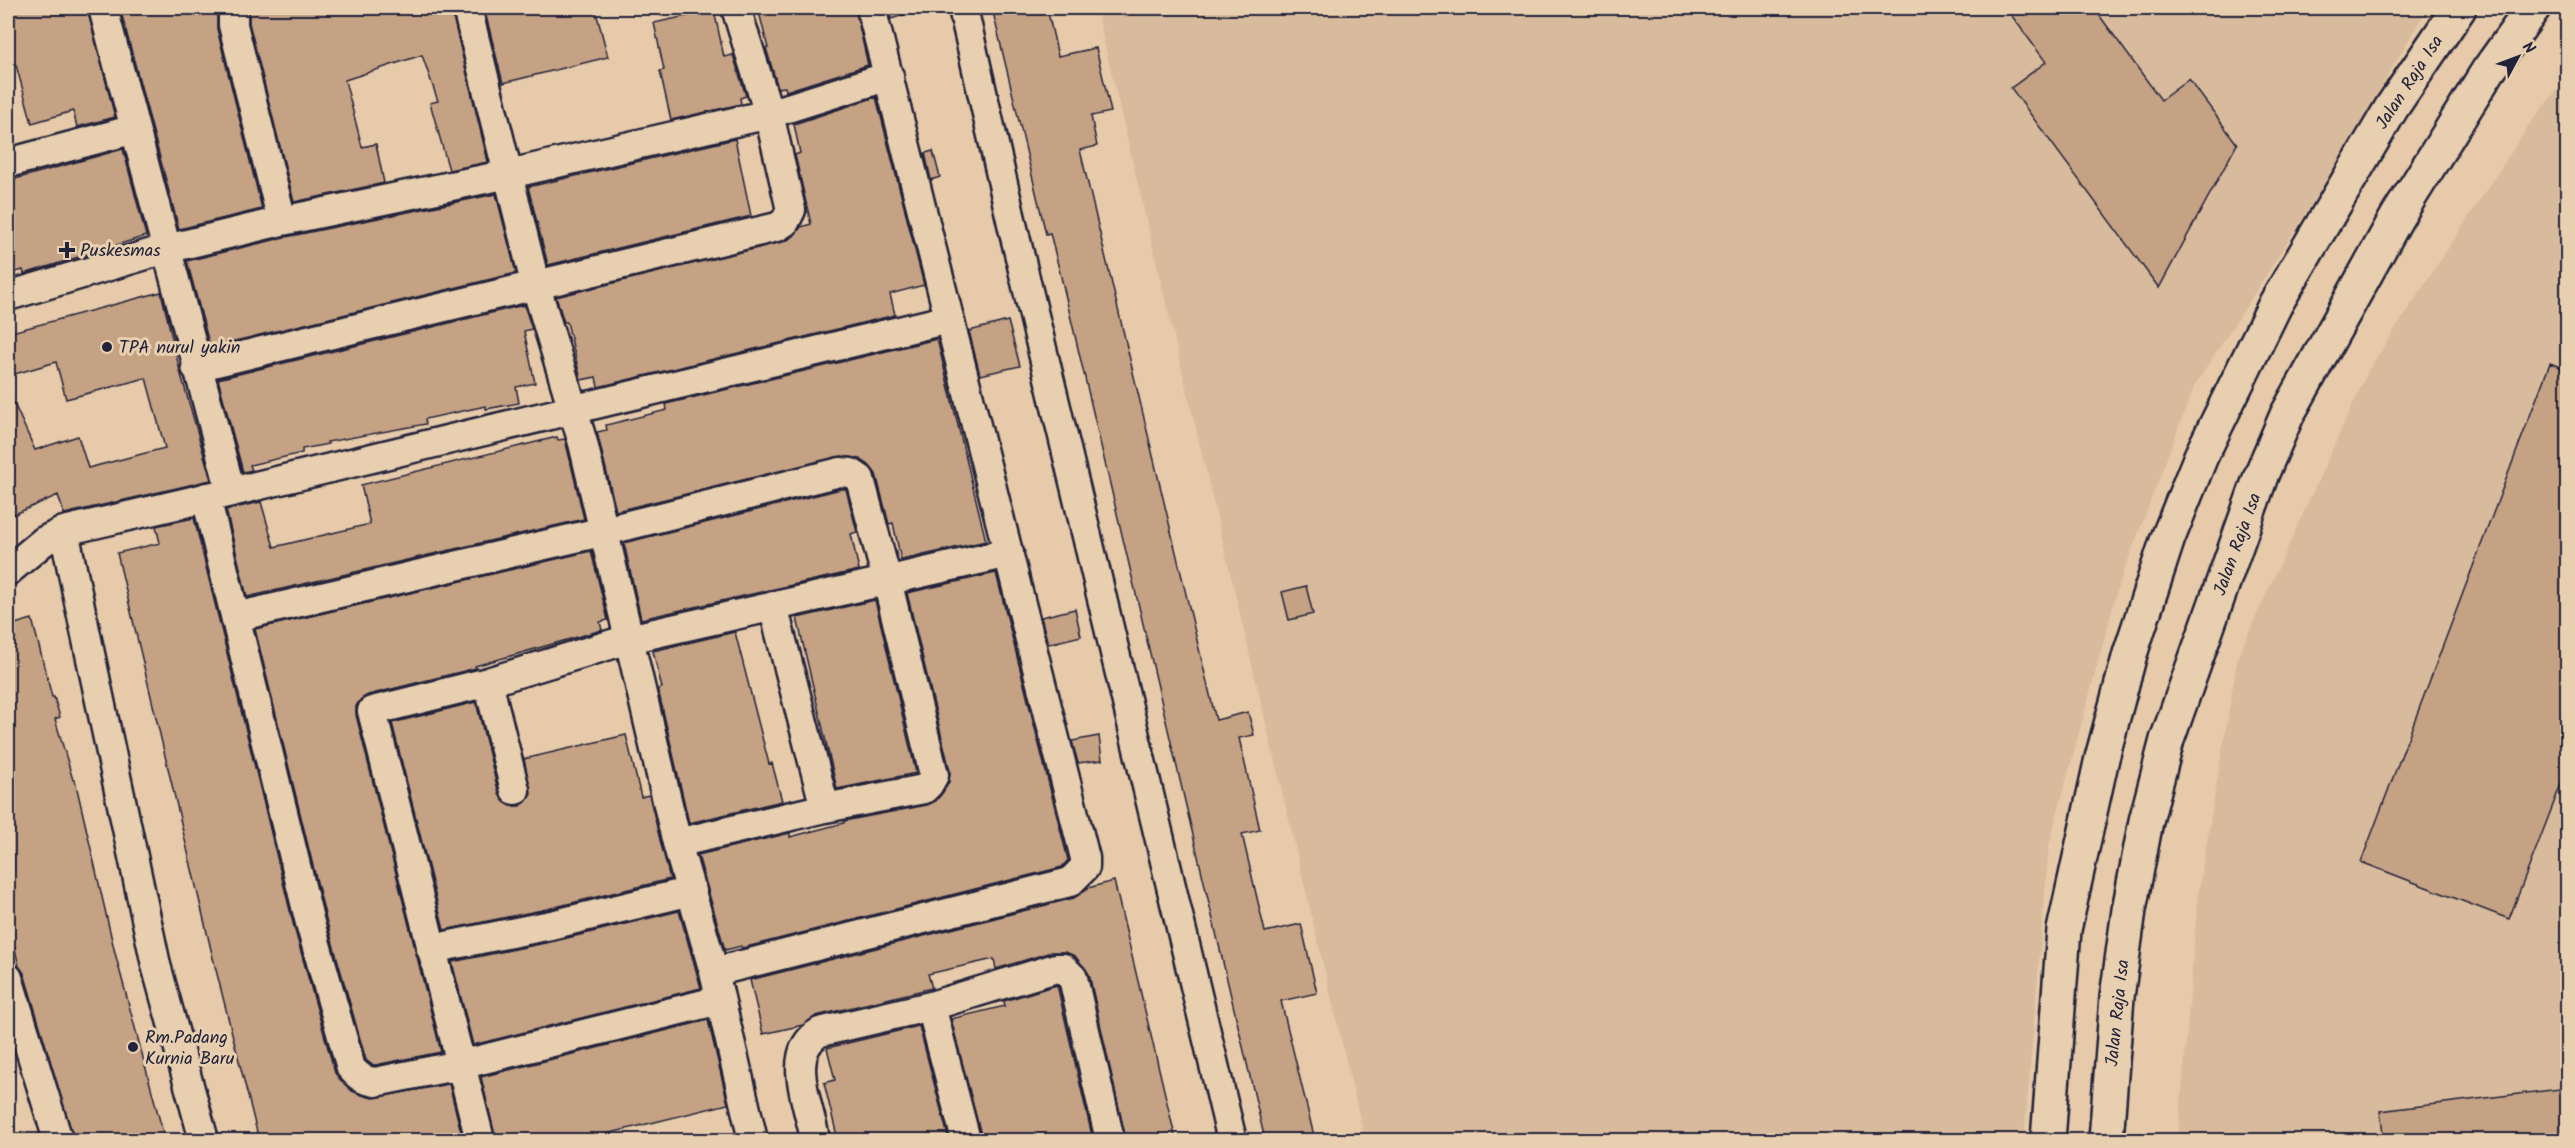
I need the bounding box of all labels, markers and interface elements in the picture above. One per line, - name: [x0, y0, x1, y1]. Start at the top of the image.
- north arrow: [2488, 27, 2548, 87]
- street label: Jalan Raja Isa: [2369, 30, 2452, 136]
- text: N: [2515, 36, 2541, 60]
- place label: Puskesmas: [80, 237, 161, 266]
- marker: Puskesmas: [58, 241, 76, 259]
- place label: TPA nurul yakin: [119, 334, 240, 363]
- marker: TPA nurul yakin: [100, 340, 114, 354]
- street label: Jalan Raja Isa: [2206, 489, 2270, 600]
- street label: Jalan Raja Isa: [2098, 958, 2139, 1068]
- place label: Rm.Padang Kurnia Baru: [145, 1024, 235, 1074]
- marker: Rm.Padang Kurnia Baru: [126, 1040, 140, 1054]

